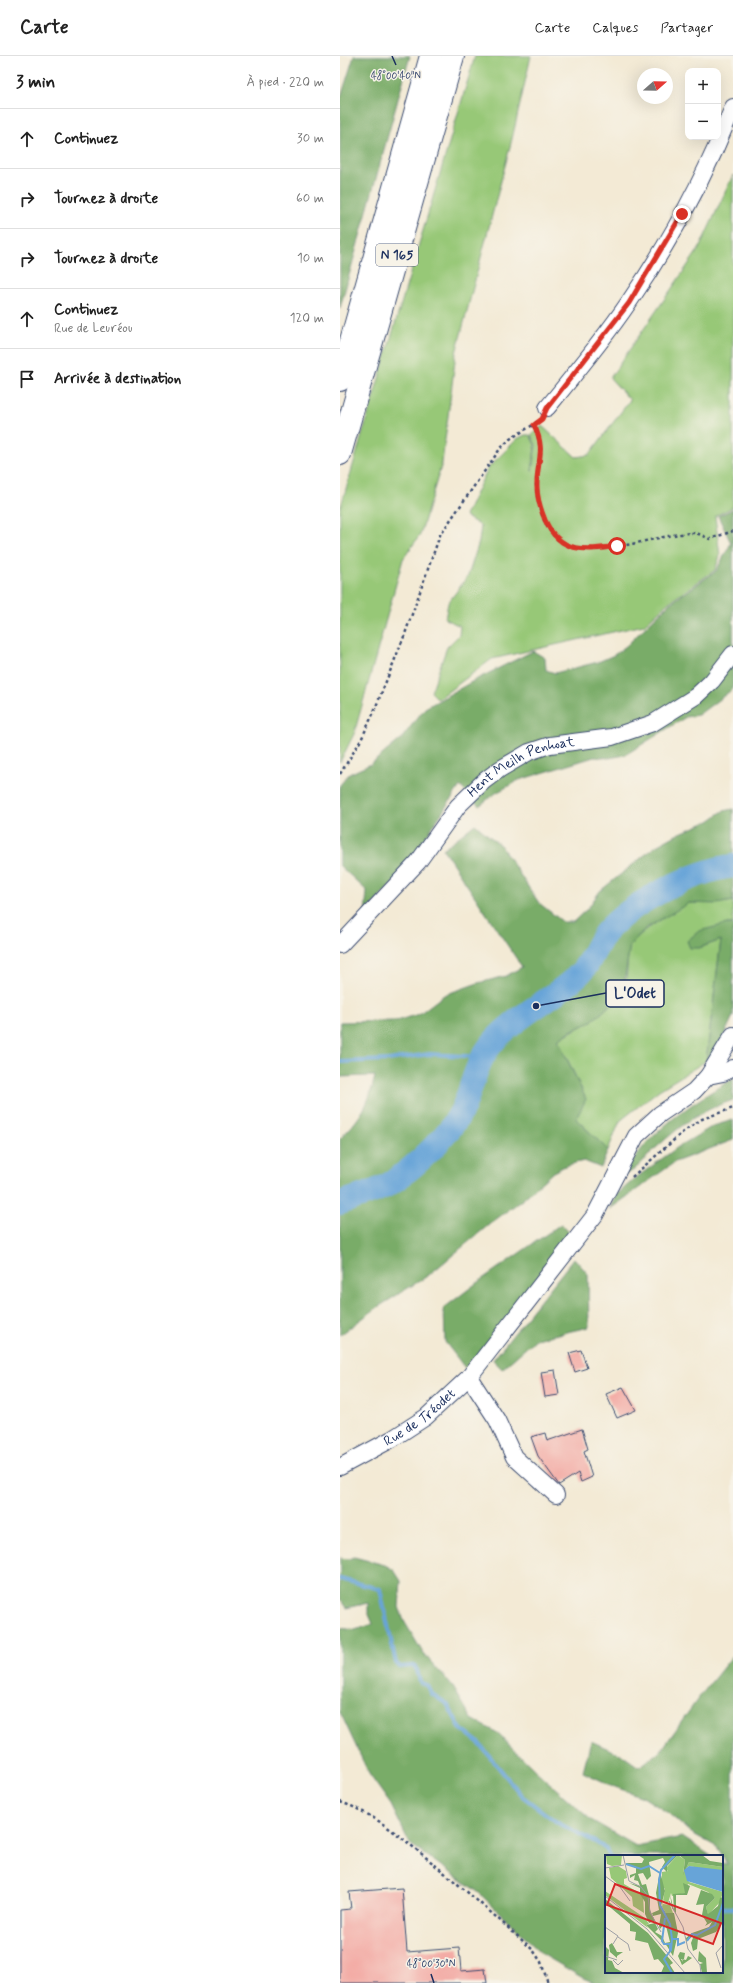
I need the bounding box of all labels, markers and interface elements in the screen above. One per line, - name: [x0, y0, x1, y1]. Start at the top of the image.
- text: Carte: [20, 15, 69, 40]
- text: Carte: [534, 19, 570, 37]
- text: Calques: [592, 19, 638, 37]
- text: Partager: [660, 19, 713, 37]
- north arrow: [637, 68, 673, 104]
- map controls: [685, 68, 721, 140]
- button: +: [685, 68, 721, 104]
- text: 48°00'40"N: [371, 69, 421, 83]
- text: 3 min: [16, 71, 55, 93]
- text: À pied · 220 m: [247, 74, 324, 91]
- button: −: [685, 104, 721, 140]
- icon: ahead: [16, 128, 38, 150]
- text: Continuez: [54, 129, 118, 149]
- text: 30 m: [297, 130, 324, 147]
- icon: right: [16, 188, 38, 210]
- text: Tournez à droite: [54, 189, 158, 209]
- text: 60 m: [296, 190, 324, 207]
- route end: [673, 205, 691, 223]
- road number: N 165: [376, 244, 418, 266]
- icon: right: [16, 248, 38, 270]
- text: Tournez à droite: [54, 249, 158, 269]
- text: 10 m: [297, 250, 324, 267]
- text: Continuez: [54, 300, 118, 320]
- icon: ahead: [16, 308, 38, 330]
- text: 120 m: [290, 310, 324, 327]
- text: Rue de Leuréou: [54, 320, 132, 337]
- icon: arrive: [16, 368, 38, 390]
- text: Arrivée à destination: [54, 369, 181, 389]
- route start: [608, 537, 626, 555]
- street label: Hent Meilh Penhoat: [463, 733, 576, 801]
- callout: L'Odet: [606, 980, 664, 1007]
- text: L'Odet: [614, 984, 656, 1004]
- street label: Rue de Tréodet: [381, 1385, 460, 1451]
- inset map: [605, 1855, 723, 1973]
- text: 48°00'30"N: [407, 1957, 456, 1971]

